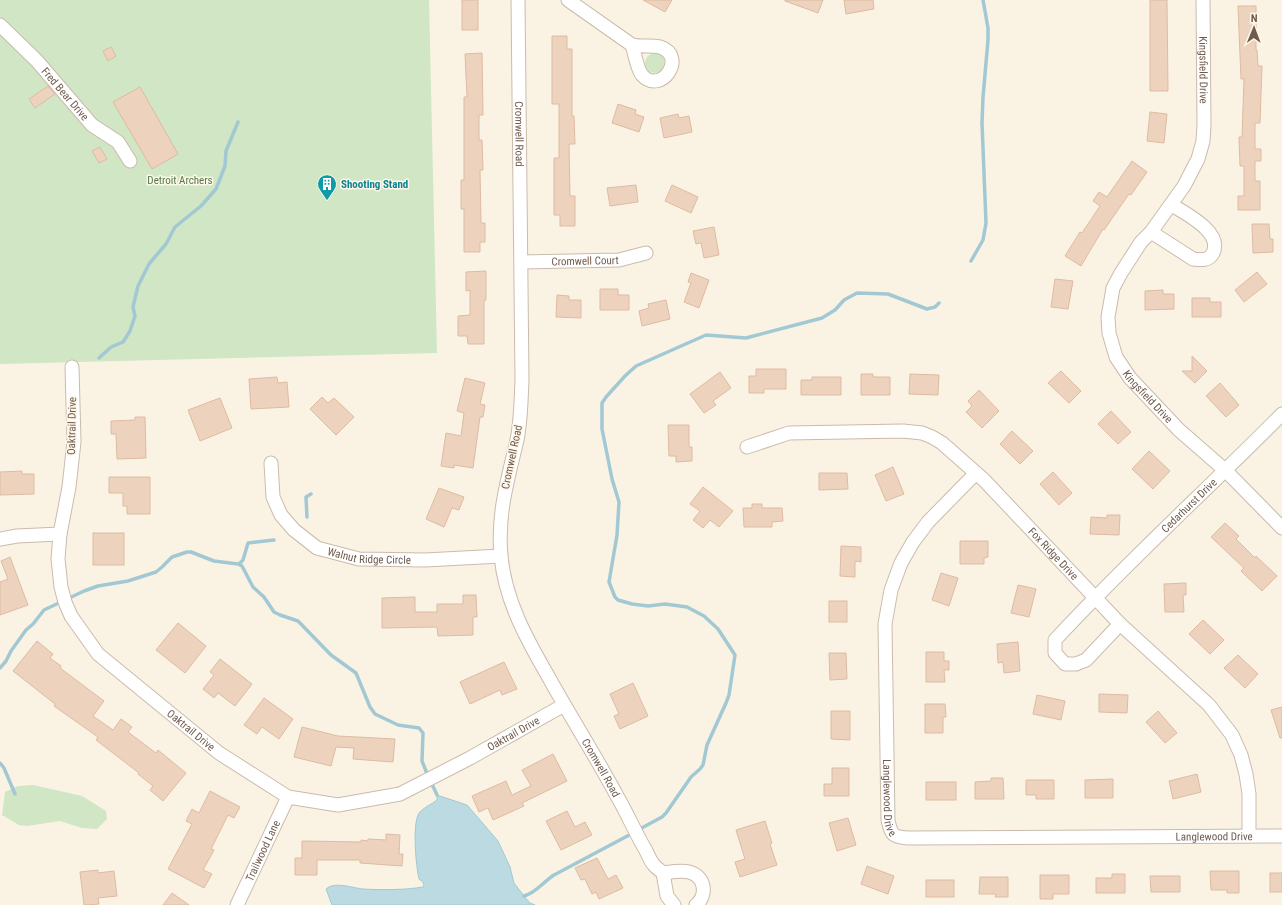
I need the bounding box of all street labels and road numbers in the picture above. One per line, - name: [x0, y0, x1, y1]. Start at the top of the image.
- street label: Kingsfield Drive: [1197, 36, 1210, 104]
- street label: Fred Bear Drive: [39, 65, 92, 123]
- street label: Cromwell Road: [513, 101, 526, 167]
- street label: Cromwell Court: [551, 254, 619, 268]
- street label: Kingsfield Drive: [1120, 368, 1175, 426]
- street label: Oaktrail Drive: [65, 397, 79, 455]
- street label: Cromwell Road: [499, 424, 525, 490]
- street label: Cedarhurst Drive: [1158, 476, 1219, 535]
- street label: Fox Ridge Drive: [1026, 525, 1081, 582]
- street label: Walnut Ridge Circle: [326, 545, 411, 566]
- street label: Oaktrail Drive: [164, 707, 218, 754]
- street label: Oaktrail Drive: [485, 714, 542, 754]
- street label: Cromwell Road: [579, 736, 623, 799]
- street label: Langlewood Drive: [881, 759, 899, 839]
- street label: Trailwood Lane: [243, 818, 283, 883]
- street label: Langlewood Drive: [1176, 830, 1253, 843]

